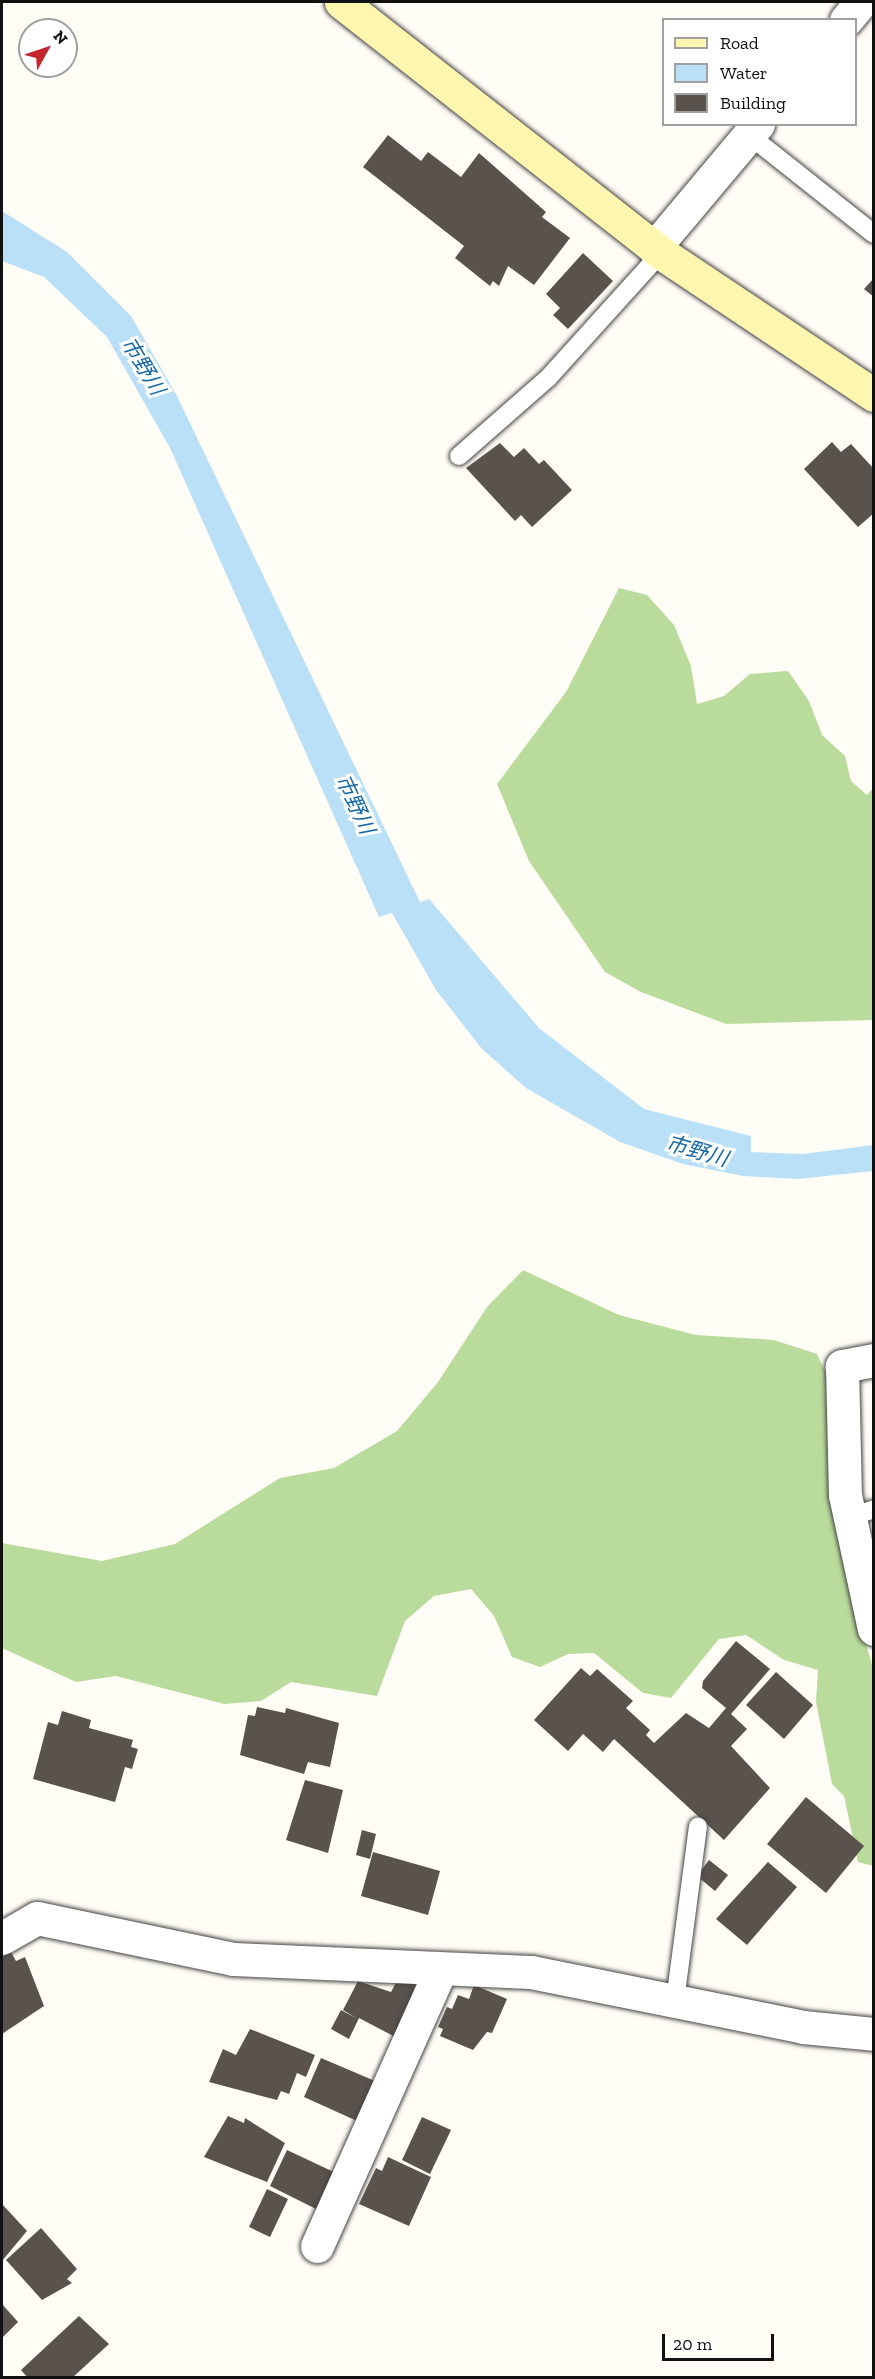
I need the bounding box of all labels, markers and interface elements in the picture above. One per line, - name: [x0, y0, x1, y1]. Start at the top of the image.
- north arrow: [18, 18, 78, 78]
- legend: [662, 18, 857, 126]
- text: N: [49, 27, 72, 48]
- text: Road: [720, 32, 759, 54]
- text: Water: [720, 62, 767, 84]
- text: Building: [720, 92, 786, 114]
- water label: 市野川: [116, 333, 170, 399]
- water label: 市野川: [330, 770, 380, 838]
- water label: 市野川: [663, 1130, 731, 1172]
- scale bar: [665, 2322, 778, 2360]
- text: 20 m: [673, 2333, 712, 2355]

